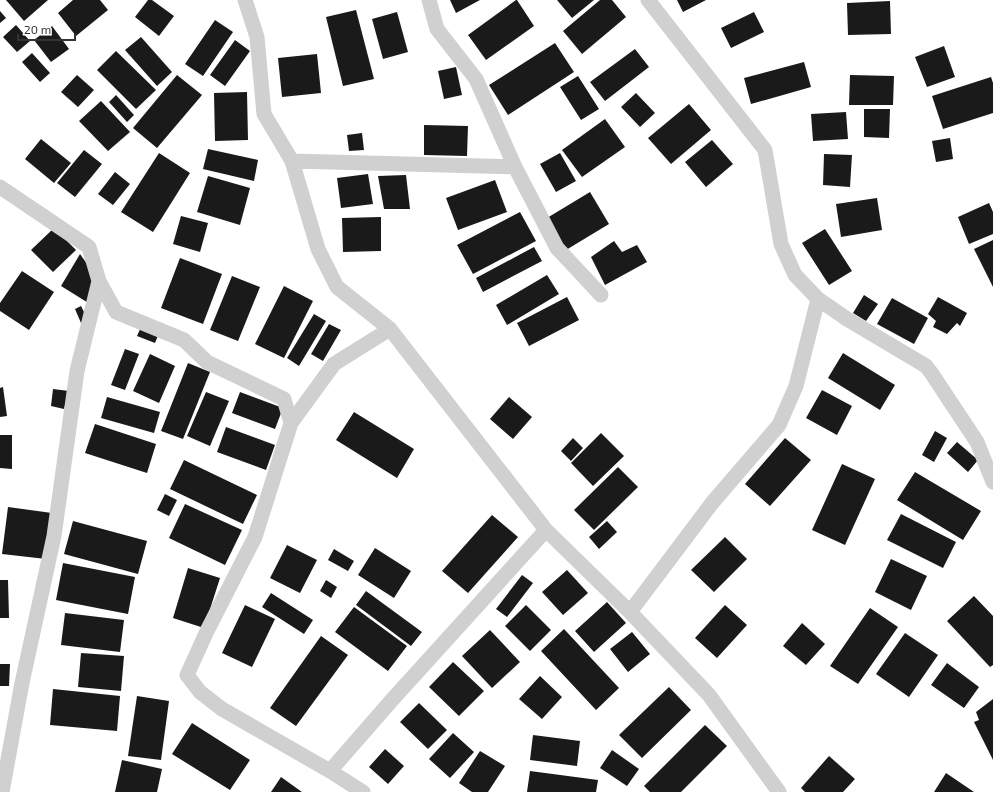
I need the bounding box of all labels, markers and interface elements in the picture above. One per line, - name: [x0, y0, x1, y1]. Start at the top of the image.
- scale bar: [18, 16, 75, 42]
- text: 20 m: [24, 22, 51, 36]

